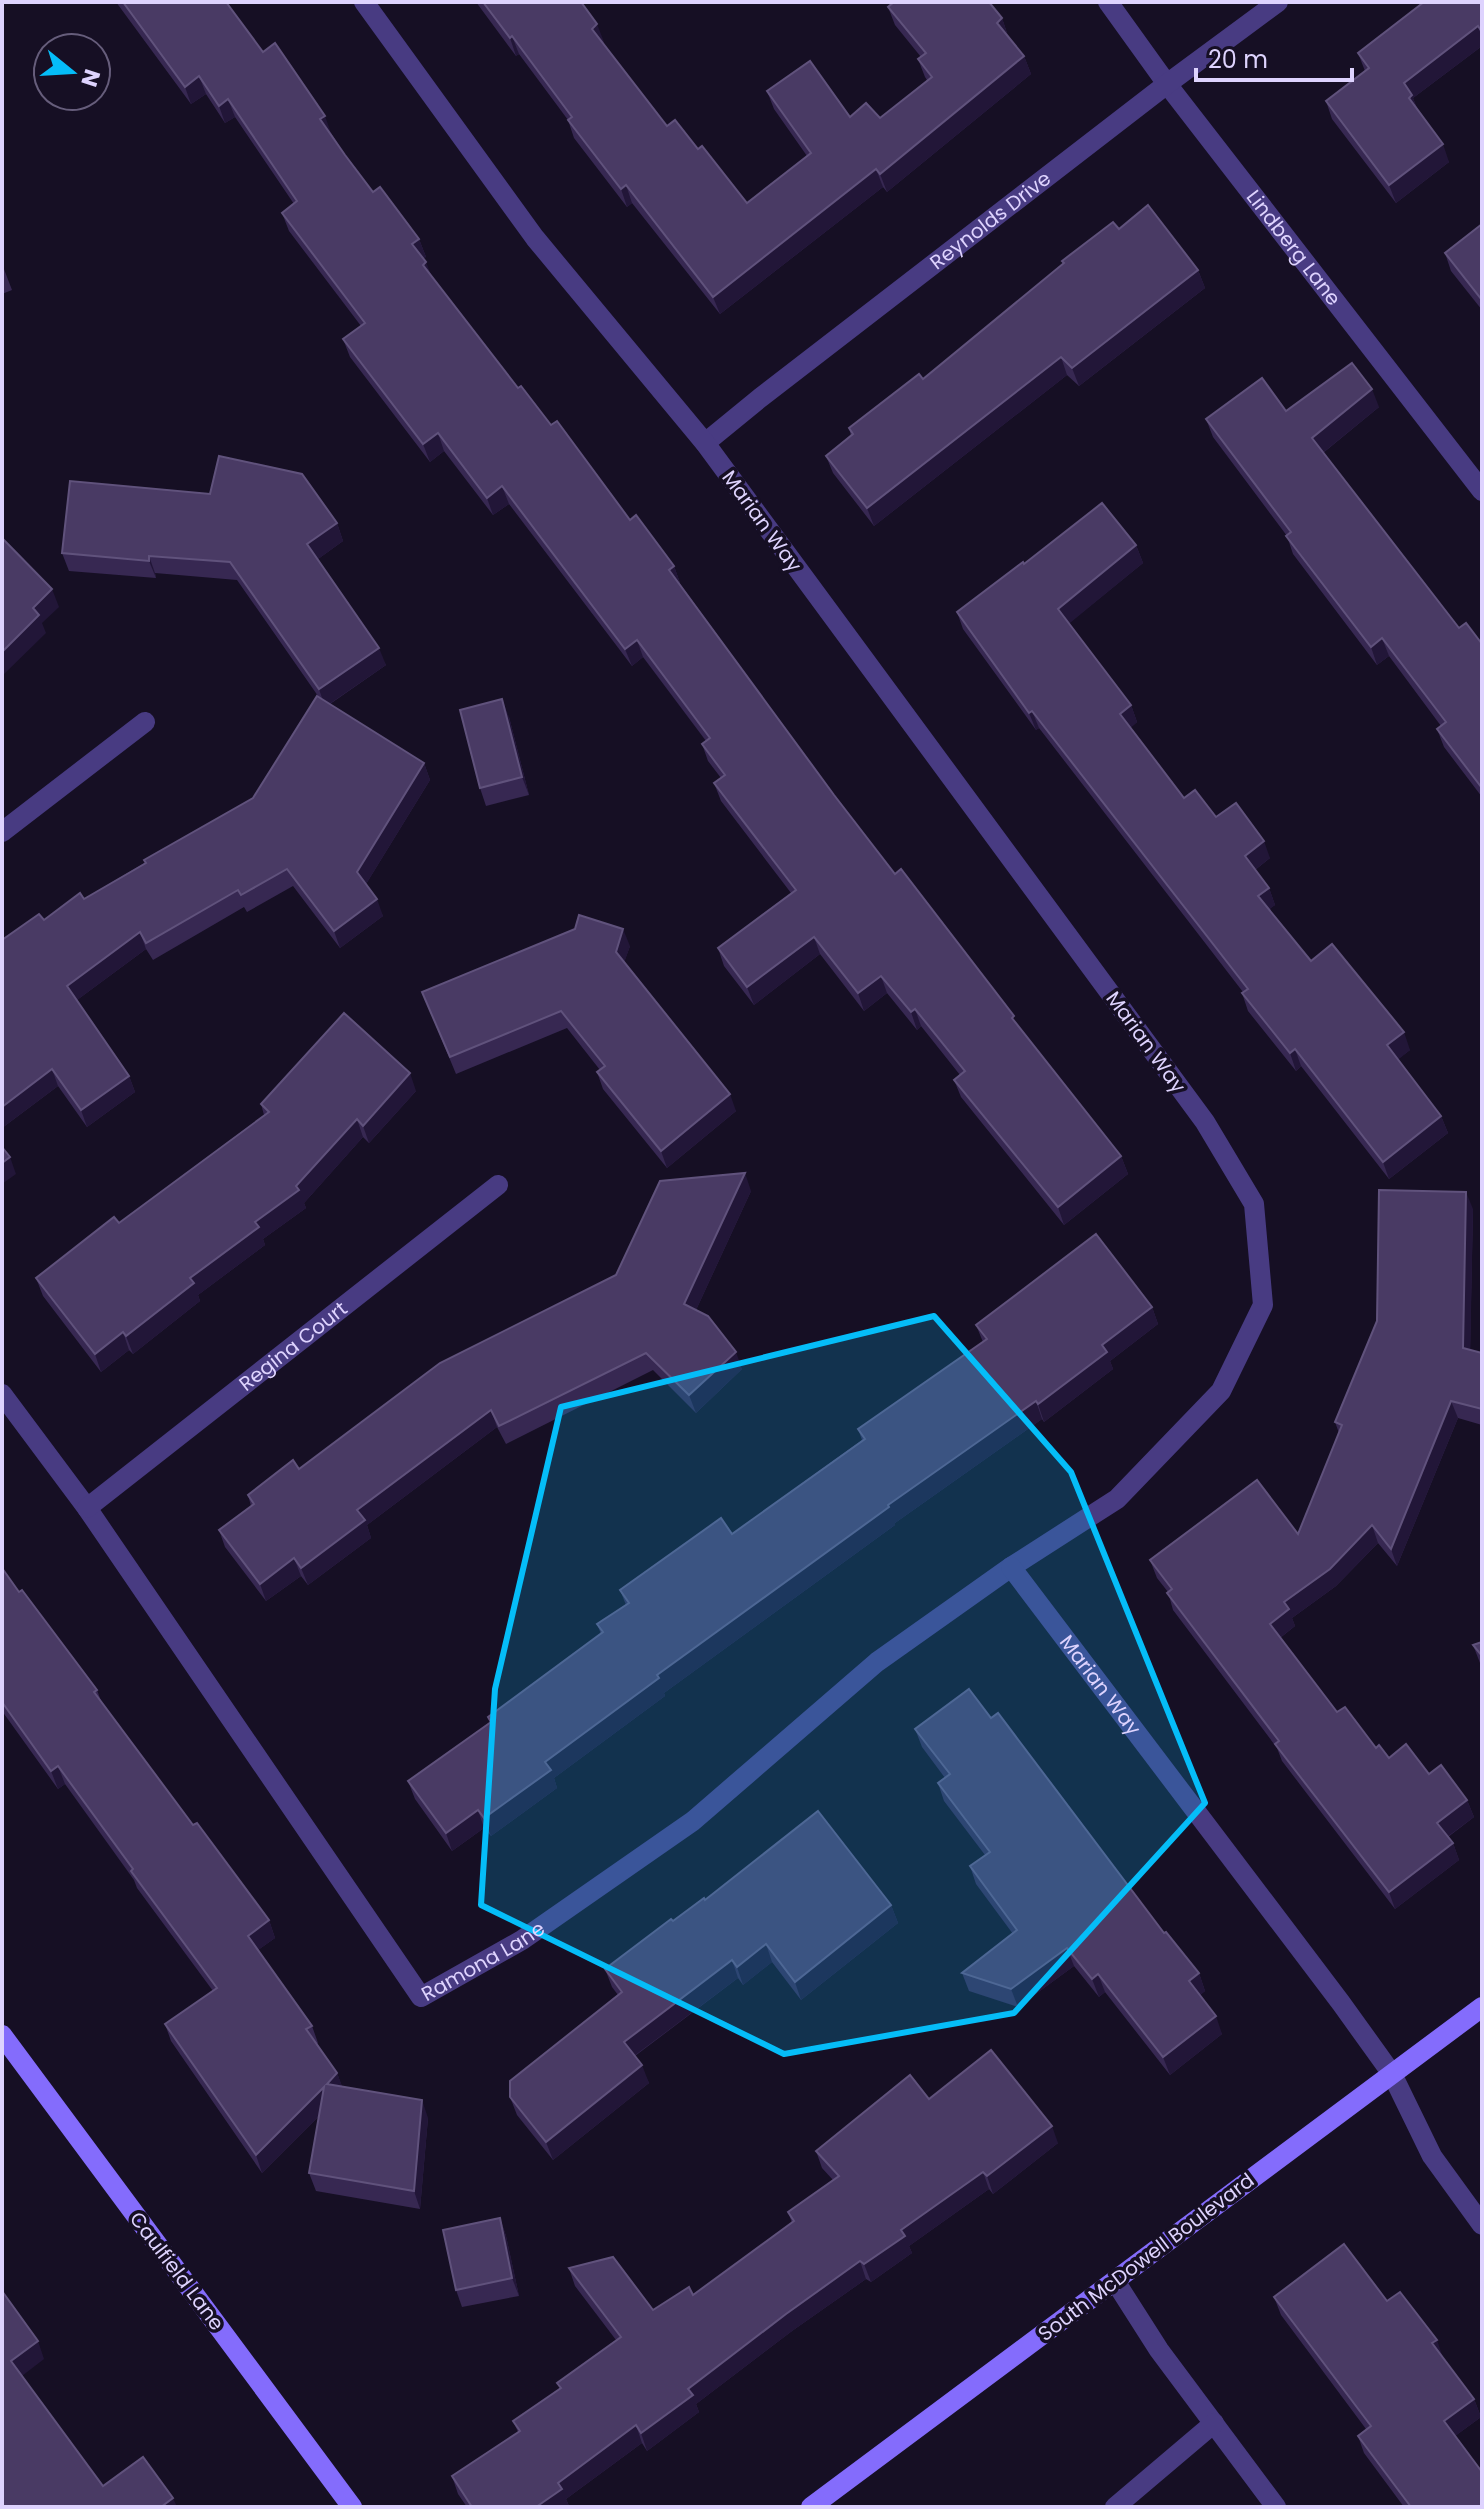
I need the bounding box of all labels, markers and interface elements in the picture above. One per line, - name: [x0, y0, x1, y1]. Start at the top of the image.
- north arrow: [32, 32, 112, 112]
- scale bar: [1196, 32, 1352, 82]
- text: 20 m: [1208, 43, 1268, 76]
- text: N: [73, 65, 108, 91]
- street label: Reynolds Drive: [924, 165, 1057, 276]
- street label: Lindberg Lane: [1240, 184, 1347, 311]
- street label: Marian Way: [716, 465, 808, 577]
- street label: Marian Way: [1100, 986, 1192, 1098]
- street label: Regina Court: [233, 1295, 353, 1397]
- street label: Marian Way: [1053, 1629, 1147, 1741]
- street label: Ramona Lane: [416, 1914, 550, 2008]
- street label: South McDowell Boulevard: [1032, 2166, 1260, 2348]
- street label: Caulfield Lane: [123, 2206, 231, 2336]

